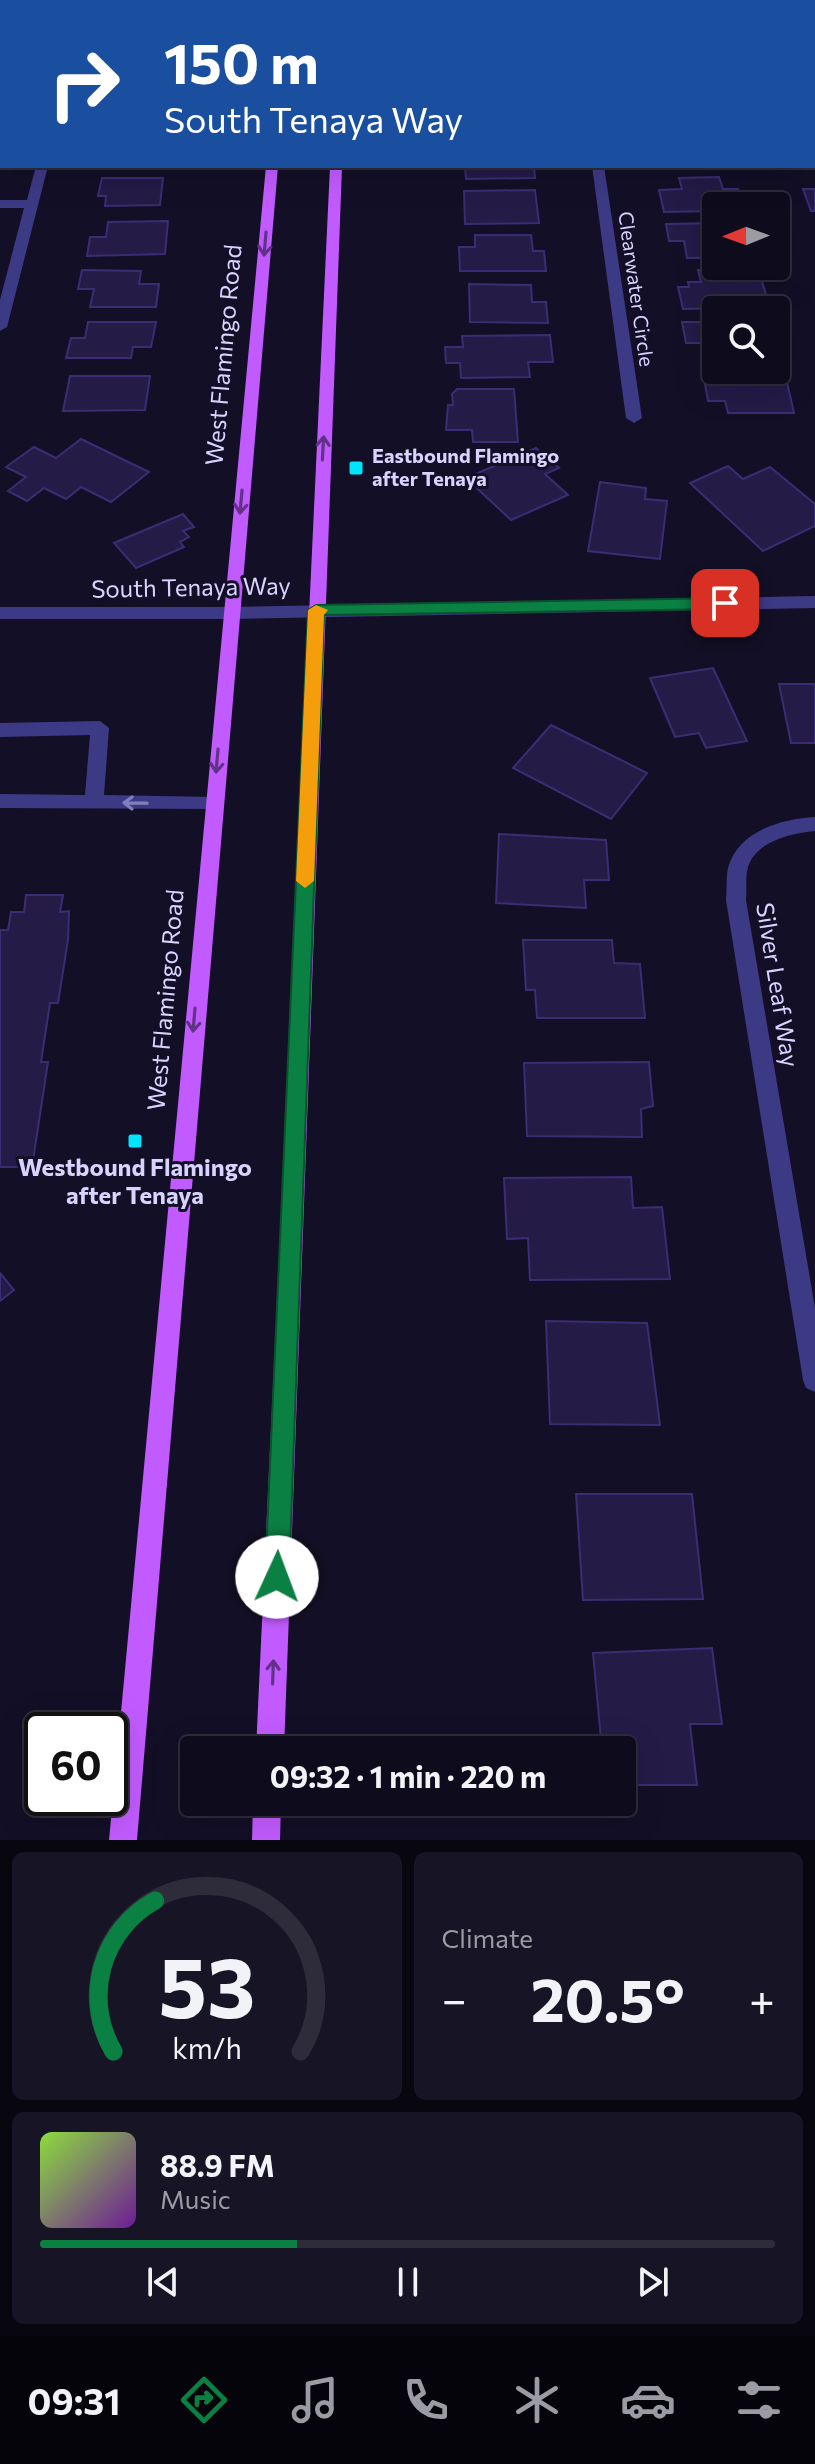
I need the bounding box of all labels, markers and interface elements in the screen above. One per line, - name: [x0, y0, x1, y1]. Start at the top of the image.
- text: 150 m: [164, 27, 319, 96]
- icon: right: [32, 32, 136, 136]
- text: South Tenaya Way: [164, 96, 463, 140]
- north arrow: [702, 192, 790, 280]
- map controls: [702, 192, 790, 384]
- street label: Clearwater Circle: [614, 210, 660, 368]
- one-way arrow: [257, 230, 272, 257]
- street label: West Flamingo Road: [198, 243, 247, 467]
- button: search: [702, 296, 790, 384]
- one-way arrow: [316, 435, 331, 462]
- place label: Eastbound Flamingo after Tenaya: [372, 443, 559, 490]
- marker: Eastbound Flamingo after Tenaya: [347, 459, 365, 477]
- one-way arrow: [233, 489, 248, 515]
- pin: [691, 569, 759, 637]
- street label: South Tenaya Way: [91, 570, 291, 603]
- icon: arrive: [703, 581, 747, 625]
- one-way arrow: [209, 747, 224, 774]
- one-way arrow: [122, 795, 149, 810]
- street label: West Flamingo Road: [140, 888, 189, 1112]
- street label: Silver Leaf Way: [751, 901, 806, 1069]
- one-way arrow: [187, 1006, 202, 1033]
- marker: Westbound Flamingo after Tenaya: [126, 1132, 144, 1150]
- place label: Westbound Flamingo after Tenaya: [18, 1152, 252, 1209]
- position arrow: [235, 1535, 319, 1619]
- one-way arrow: [265, 1659, 280, 1686]
- speed limit sign: 60: [24, 1712, 128, 1816]
- text: 09:32 · 1 min · 220 m: [270, 1757, 546, 1794]
- text: Climate: [442, 1922, 533, 1953]
- text: 53: [158, 1933, 255, 2035]
- text: 20.5°: [531, 1961, 685, 2034]
- text: −: [442, 1971, 467, 2025]
- text: +: [749, 1971, 775, 2025]
- text: km/h: [172, 2030, 242, 2065]
- text: 88.9 FM: [160, 2146, 275, 2183]
- text: Music: [160, 2183, 231, 2214]
- icon: previous: [141, 2260, 185, 2304]
- icon: pause: [386, 2260, 430, 2304]
- icon: next: [631, 2260, 675, 2304]
- icon: directions: [176, 2372, 232, 2428]
- icon: music: [287, 2372, 343, 2428]
- icon: phone: [398, 2372, 454, 2428]
- icon: climate: [509, 2372, 565, 2428]
- icon: car: [620, 2372, 676, 2428]
- icon: filters: [731, 2372, 787, 2428]
- text: 09:31: [28, 2378, 120, 2422]

